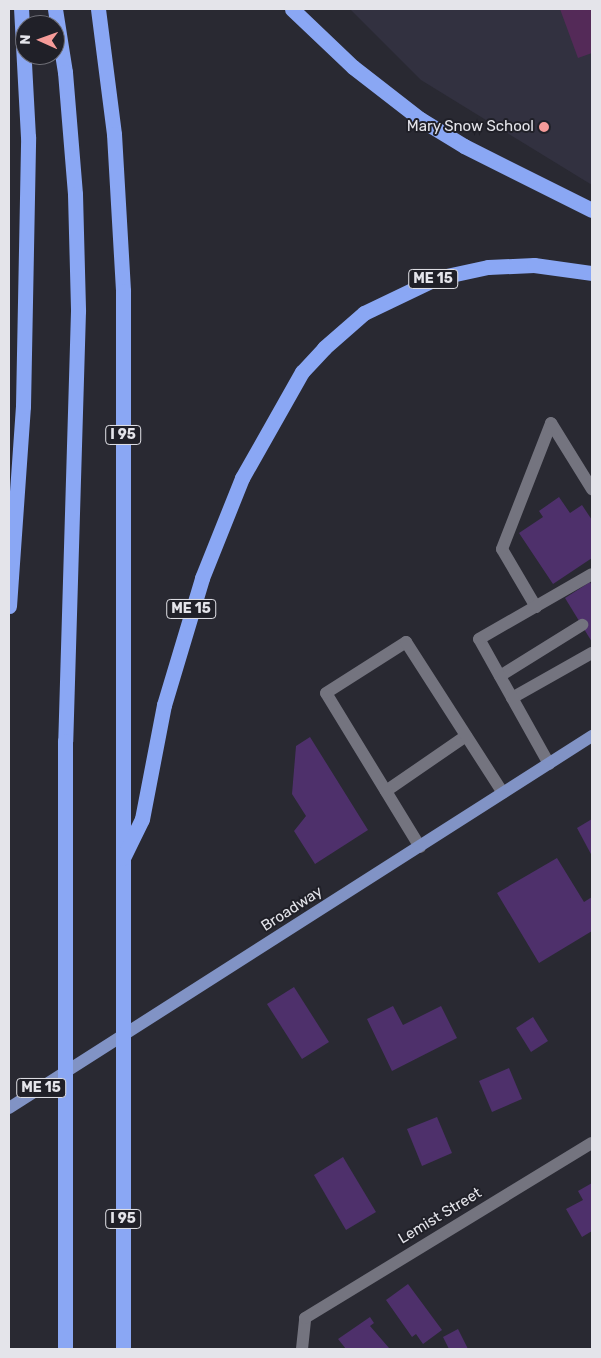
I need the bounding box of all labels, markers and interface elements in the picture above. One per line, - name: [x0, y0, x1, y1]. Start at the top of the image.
- north arrow: [15, 15, 65, 65]
- text: N: [17, 34, 34, 45]
- place label: Mary Snow School: [406, 118, 534, 136]
- marker: Mary Snow School: [538, 121, 550, 133]
- road number: ME 15: [408, 268, 458, 290]
- road number: I 95: [104, 424, 142, 446]
- road number: ME 15: [166, 598, 216, 620]
- street label: Broadway: [258, 883, 326, 935]
- road number: ME 15: [16, 1076, 66, 1100]
- street label: Lemist Street: [395, 1184, 485, 1248]
- road number: I 95: [104, 1208, 142, 1230]

